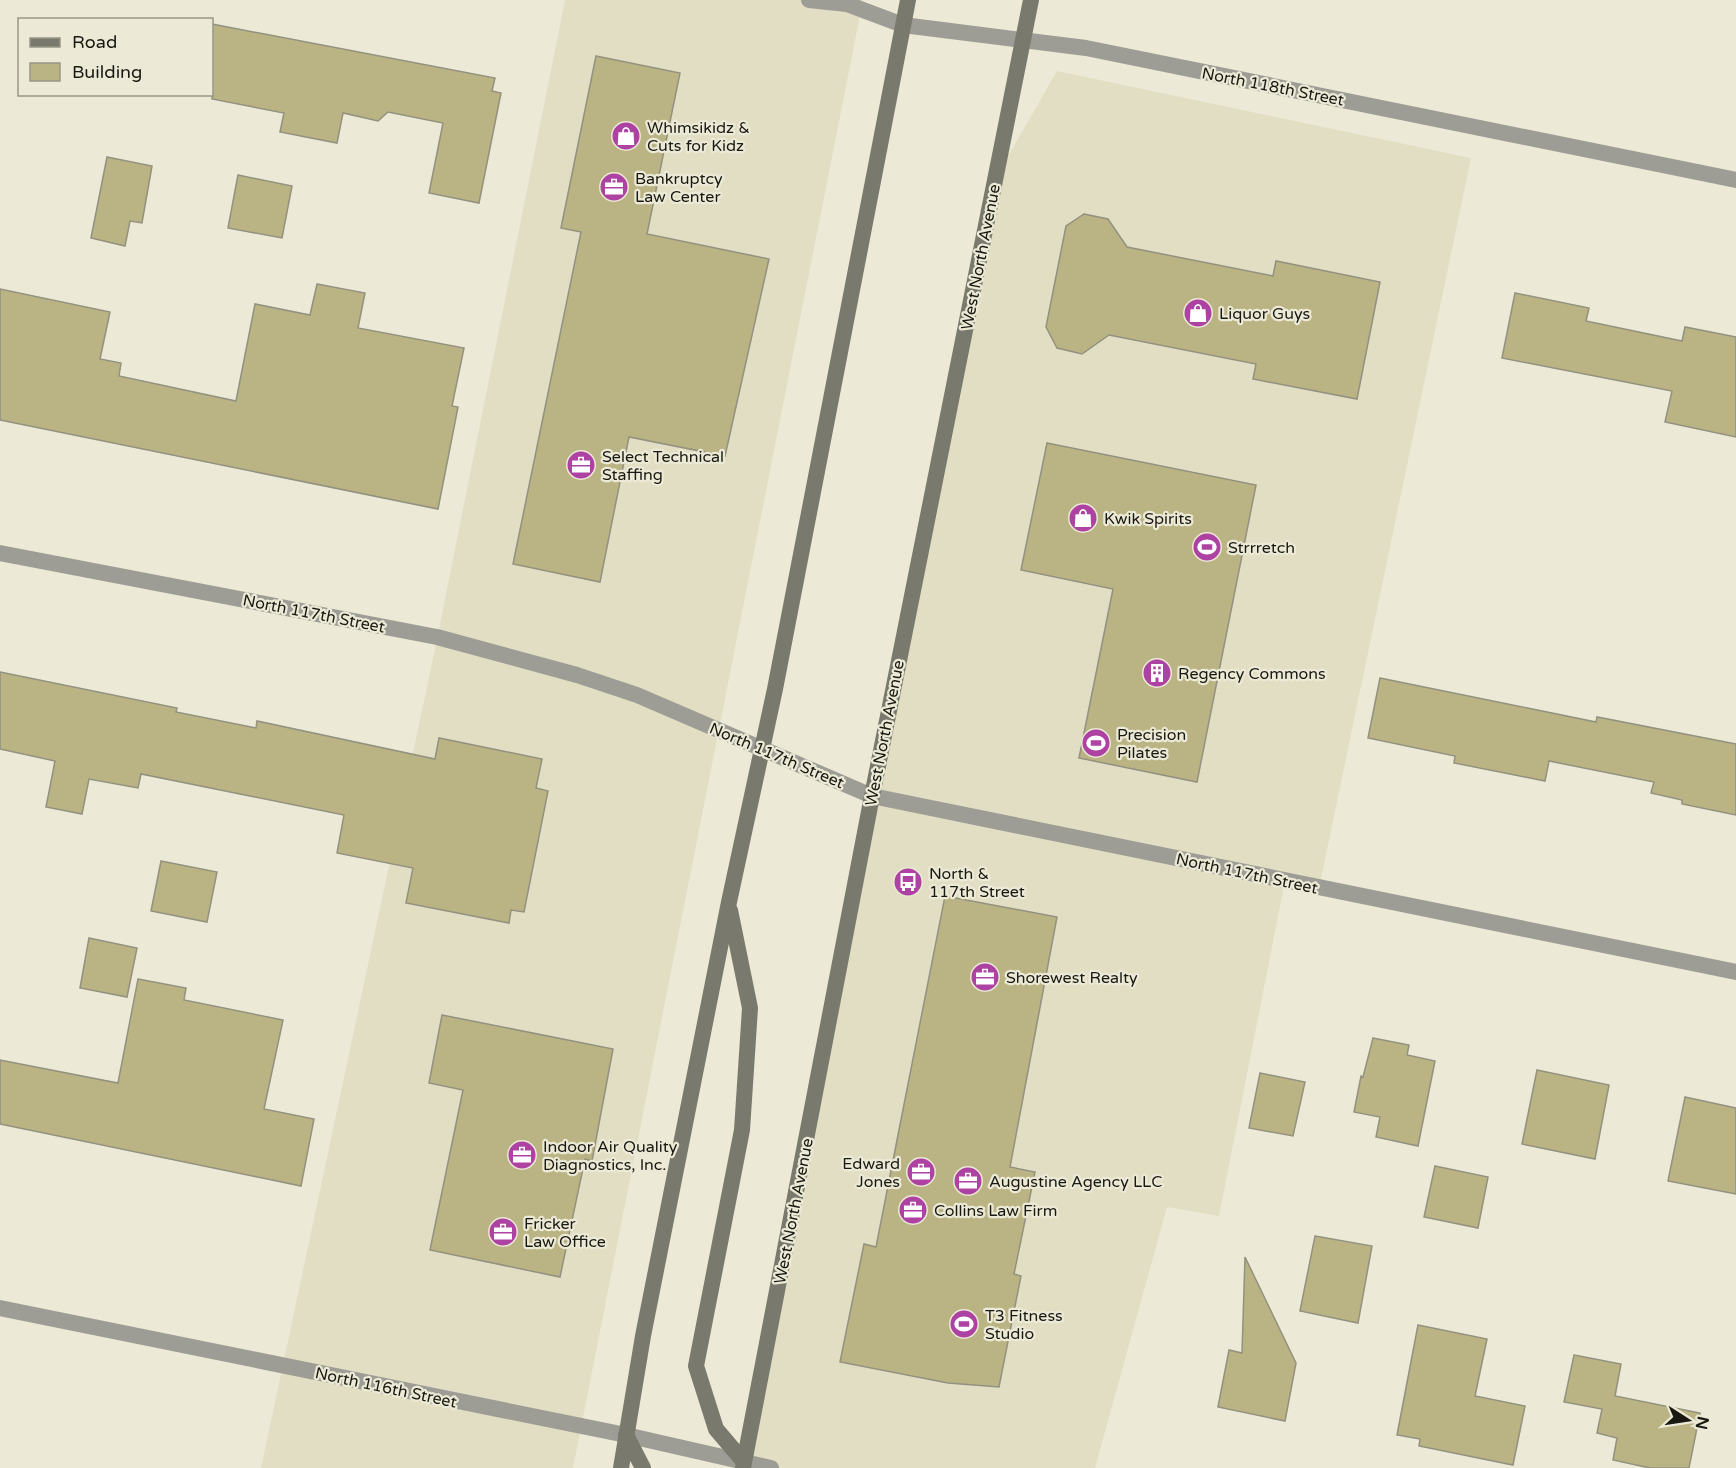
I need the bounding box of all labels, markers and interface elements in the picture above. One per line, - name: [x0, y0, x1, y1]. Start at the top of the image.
- legend: [18, 18, 213, 96]
- text: Road: [72, 31, 117, 53]
- text: Building: [72, 61, 142, 83]
- street label: North 118th Street: [1200, 63, 1346, 111]
- place label: Whimsikidz & Cuts for Kidz: [647, 118, 750, 156]
- shop icon: Whimsikidz & Cuts for Kidz: [610, 120, 642, 152]
- place label: Bankruptcy Law Center: [635, 169, 723, 207]
- office icon: Bankruptcy Law Center: [598, 171, 630, 203]
- street label: West North Avenue: [957, 183, 1005, 332]
- shop icon: Liquor Guys: [1182, 297, 1214, 329]
- place label: Liquor Guys: [1219, 304, 1310, 324]
- place label: Select Technical Staffing: [602, 447, 724, 485]
- office icon: Select Technical Staffing: [565, 449, 597, 481]
- shop icon: Kwik Spirits: [1067, 502, 1099, 534]
- place label: Kwik Spirits: [1104, 509, 1192, 529]
- sports icon: Strrretch: [1191, 531, 1223, 563]
- place label: Strrretch: [1228, 538, 1295, 558]
- street label: North 117th Street: [241, 590, 387, 638]
- building icon: Regency Commons: [1141, 657, 1173, 689]
- street label: West North Avenue: [861, 659, 909, 808]
- place label: Regency Commons: [1178, 664, 1326, 684]
- street label: North 117th Street: [706, 719, 847, 793]
- place label: Precision Pilates: [1117, 725, 1186, 763]
- sports icon: Precision Pilates: [1080, 727, 1112, 759]
- street label: North 117th Street: [1174, 849, 1319, 899]
- place label: North & 117th Street: [929, 864, 1025, 902]
- bus stop icon: North & 117th Street: [892, 866, 924, 898]
- office icon: Shorewest Realty: [969, 961, 1001, 993]
- place label: Shorewest Realty: [1006, 968, 1138, 988]
- place label: Indoor Air Quality Diagnostics, Inc.: [543, 1137, 678, 1175]
- street label: West North Avenue: [770, 1137, 818, 1286]
- office icon: Indoor Air Quality Diagnostics, Inc.: [506, 1139, 538, 1171]
- place label: Edward Jones: [842, 1154, 900, 1192]
- office icon: Edward Jones: [905, 1156, 937, 1188]
- office icon: Augustine Agency LLC: [952, 1165, 984, 1197]
- place label: Augustine Agency LLC: [989, 1172, 1162, 1192]
- office icon: Collins Law Firm: [897, 1194, 929, 1226]
- place label: Collins Law Firm: [934, 1201, 1057, 1221]
- place label: Fricker Law Office: [524, 1214, 606, 1252]
- office icon: Fricker Law Office: [487, 1216, 519, 1248]
- place label: T3 Fitness Studio: [985, 1306, 1063, 1344]
- sports icon: T3 Fitness Studio: [948, 1308, 980, 1340]
- street label: North 116th Street: [313, 1363, 458, 1413]
- north arrow: [1658, 1390, 1718, 1450]
- text: N: [1691, 1415, 1713, 1431]

